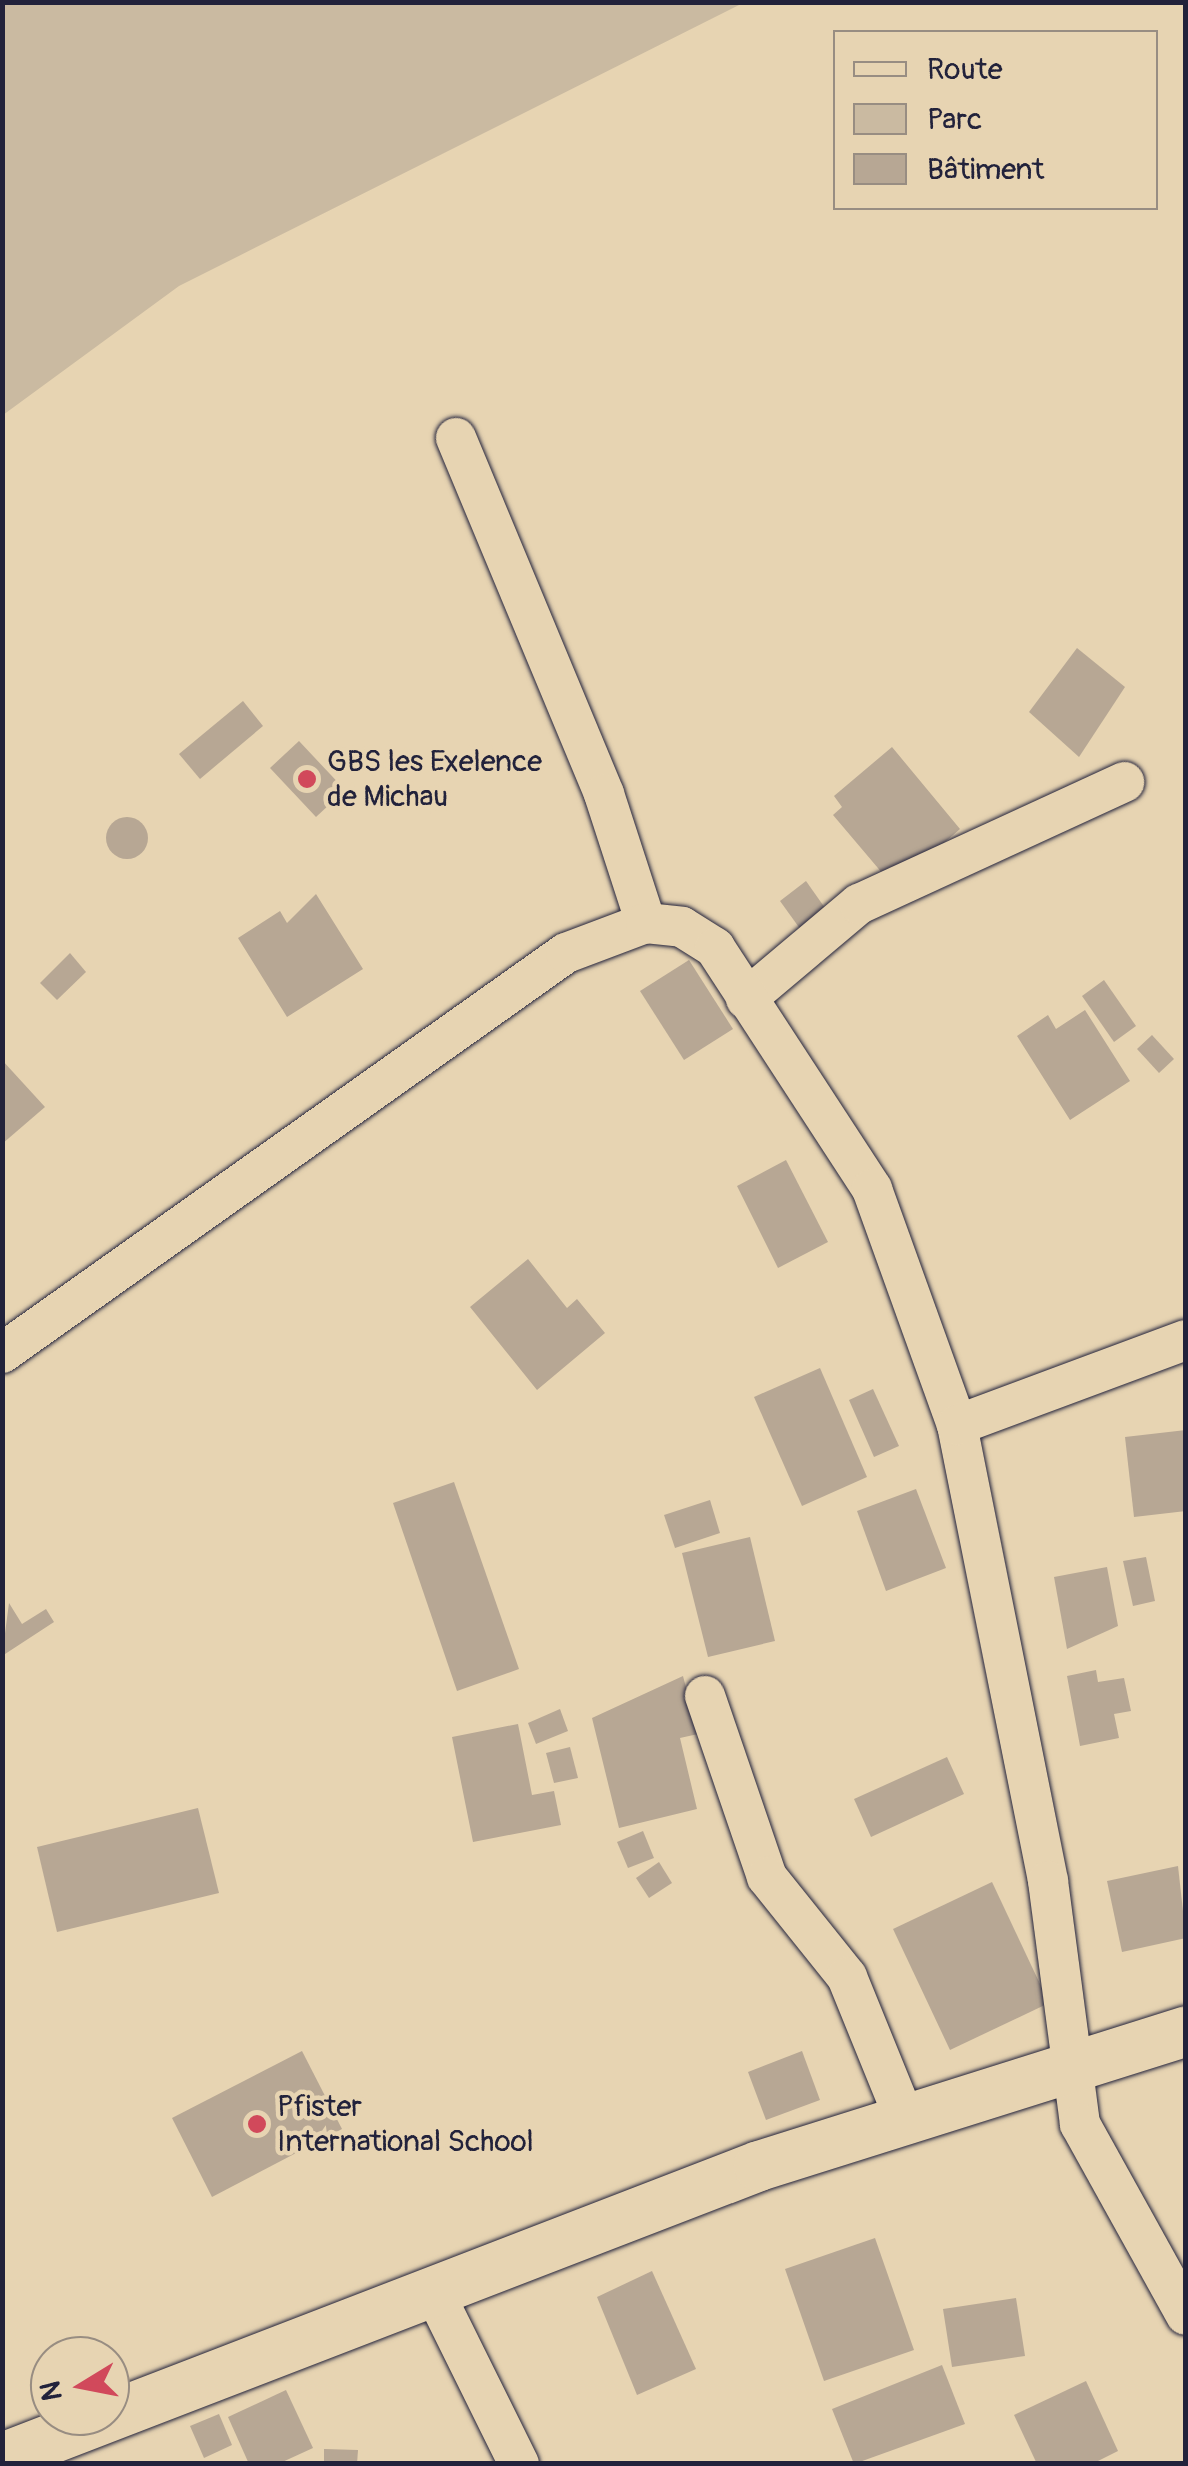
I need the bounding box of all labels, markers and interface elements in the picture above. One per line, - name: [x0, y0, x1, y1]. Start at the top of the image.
- legend: [833, 30, 1158, 210]
- text: Route: [927, 51, 1002, 88]
- text: Parc: [927, 101, 982, 138]
- text: Bâtiment: [927, 151, 1044, 188]
- place label: GBS les Exelence de Michau: [327, 744, 542, 814]
- marker: GBS les Exelence de Michau: [296, 768, 318, 790]
- place label: Pfister International School: [277, 2089, 534, 2160]
- marker: Pfister International School: [246, 2113, 268, 2135]
- north arrow: [30, 2336, 130, 2436]
- text: N: [33, 2379, 71, 2403]

